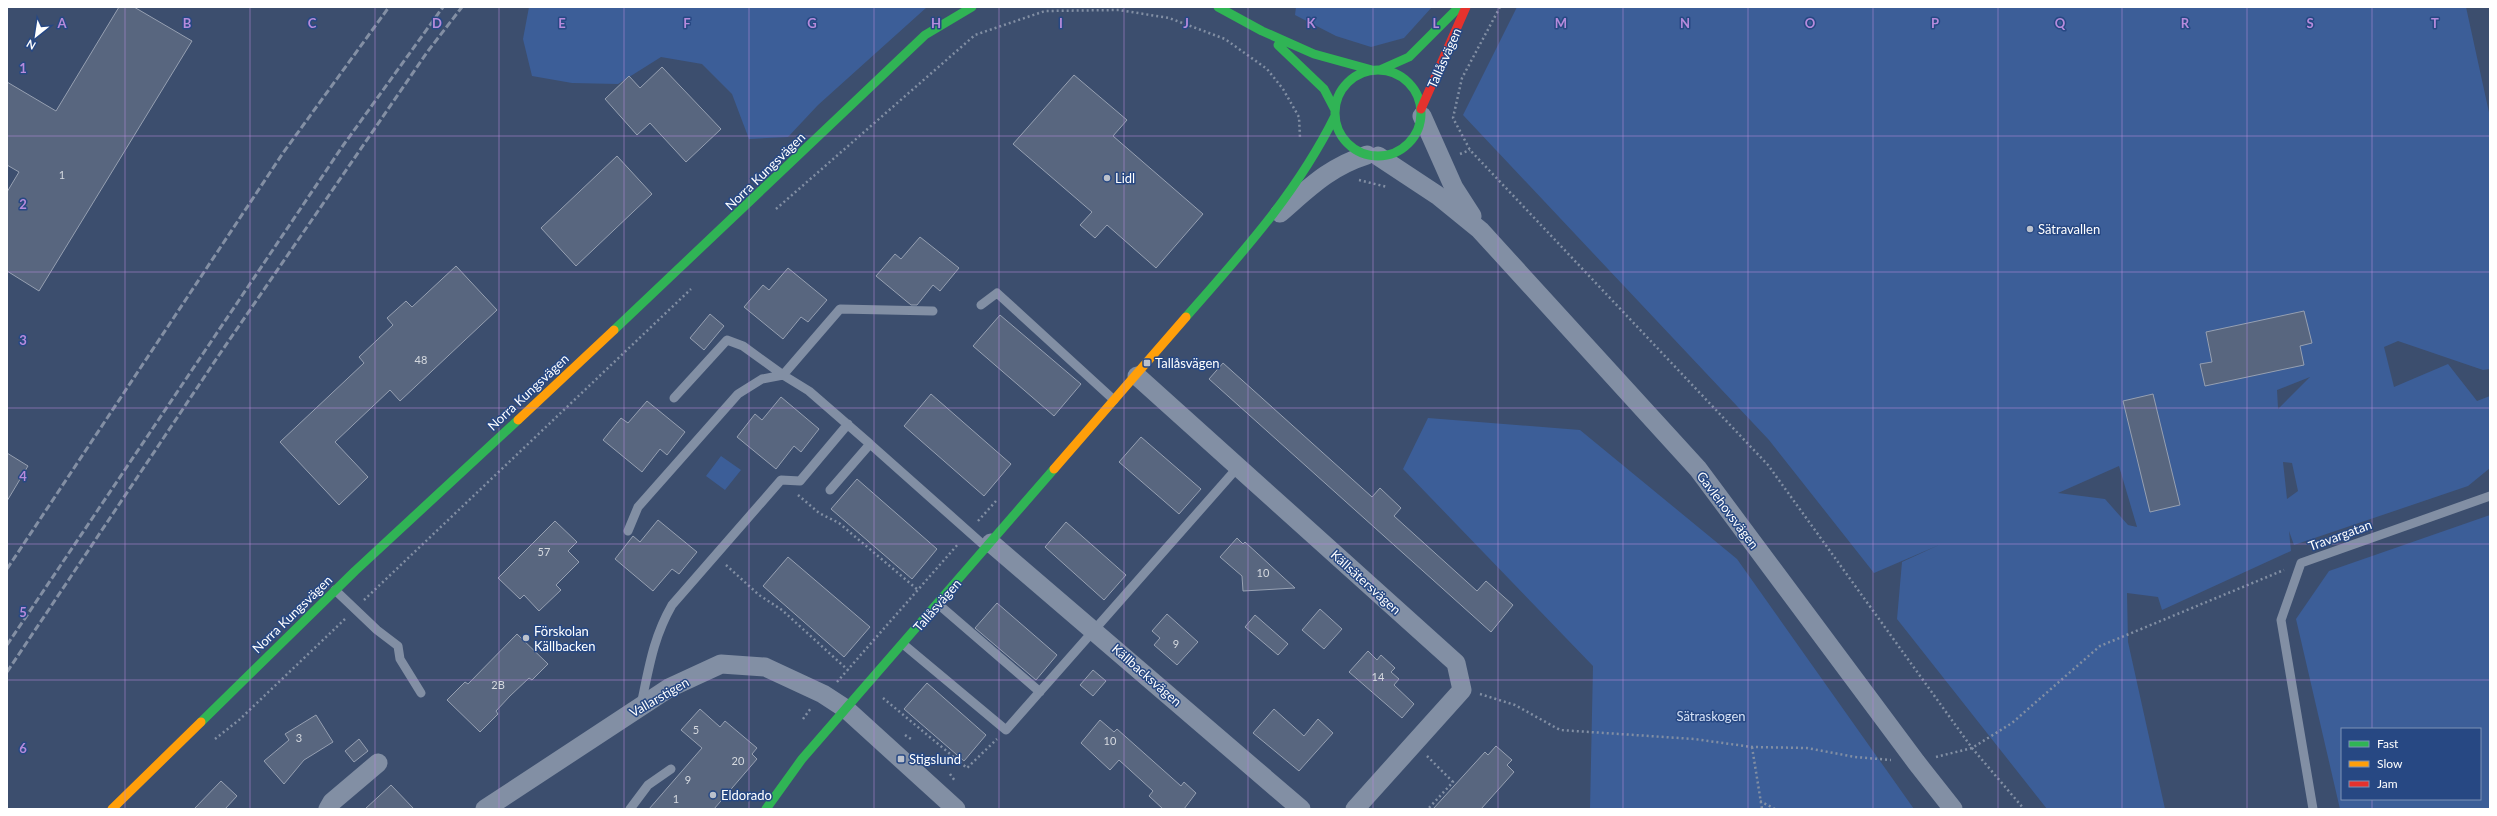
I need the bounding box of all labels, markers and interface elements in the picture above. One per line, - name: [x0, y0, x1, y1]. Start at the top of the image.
- text: A: [56, 15, 67, 31]
- text: B: [183, 15, 192, 31]
- text: C: [308, 15, 317, 31]
- text: D: [432, 15, 442, 31]
- text: E: [558, 15, 566, 31]
- text: F: [683, 15, 691, 31]
- text: G: [807, 15, 817, 31]
- text: H: [931, 15, 941, 31]
- text: I: [1059, 15, 1063, 31]
- text: J: [1183, 15, 1189, 31]
- text: K: [1307, 15, 1317, 31]
- text: L: [1433, 15, 1440, 31]
- text: M: [1555, 15, 1567, 31]
- text: N: [1680, 15, 1690, 31]
- text: O: [1805, 15, 1816, 31]
- text: P: [1931, 15, 1939, 31]
- text: Q: [2055, 15, 2066, 31]
- text: R: [2181, 15, 2190, 31]
- text: S: [2306, 15, 2314, 31]
- text: T: [2431, 15, 2439, 31]
- north arrow: [16, 16, 56, 56]
- street label: Tallåsvägen: [1424, 25, 1464, 91]
- text: N: [24, 37, 38, 53]
- text: 1: [19, 60, 27, 76]
- street label: Norra Kungsvägen: [722, 129, 808, 213]
- house number: 1: [59, 168, 65, 181]
- place label: Lidl: [1115, 170, 1135, 186]
- marker: Lidl: [1102, 173, 1112, 183]
- text: 2: [19, 196, 27, 212]
- place label: Sätravallen: [2038, 221, 2100, 237]
- marker: Sätravallen: [2025, 224, 2035, 234]
- text: 3: [19, 332, 27, 348]
- street label: Norra Kungsvägen: [484, 350, 572, 434]
- house number: 48: [415, 353, 427, 366]
- place label: Tallåsvägen: [1155, 355, 1220, 371]
- marker: Tallåsvägen: [1142, 358, 1152, 368]
- text: 4: [19, 468, 27, 484]
- street label: Gavlehovsvägen: [1694, 468, 1762, 552]
- street label: Travargatan: [2306, 516, 2374, 554]
- house number: 57: [538, 545, 550, 558]
- street label: Källsätersvägen: [1328, 546, 1404, 618]
- house number: 10: [1257, 566, 1270, 579]
- street label: Norra Kungsvägen: [249, 572, 335, 656]
- street label: Tallåsvägen: [910, 575, 964, 635]
- text: 5: [19, 604, 27, 620]
- place label: Förskolan Källbacken: [534, 623, 595, 654]
- marker: Förskolan Källbacken: [521, 633, 531, 643]
- house number: 9: [1173, 637, 1179, 650]
- street label: Källbacksvägen: [1109, 640, 1185, 710]
- house number: 14: [1372, 670, 1385, 683]
- street label: Vallarstigen: [626, 674, 692, 720]
- house number: 2B: [491, 678, 505, 691]
- park label: Sätraskogen: [1676, 708, 1746, 724]
- house number: 5: [693, 723, 699, 736]
- legend: [2341, 728, 2481, 800]
- house number: 3: [296, 731, 302, 744]
- house number: 10: [1104, 734, 1117, 747]
- text: Fast: [2377, 736, 2399, 751]
- text: 6: [19, 740, 27, 756]
- place label: Stigslund: [909, 751, 961, 767]
- house number: 20: [732, 754, 745, 767]
- marker: Stigslund: [896, 754, 906, 764]
- text: Slow: [2377, 756, 2403, 771]
- house number: 9: [685, 773, 691, 786]
- text: Jam: [2377, 776, 2398, 791]
- place label: Eldorado: [721, 787, 772, 803]
- marker: Eldorado: [708, 790, 718, 800]
- house number: 1: [673, 792, 679, 805]

